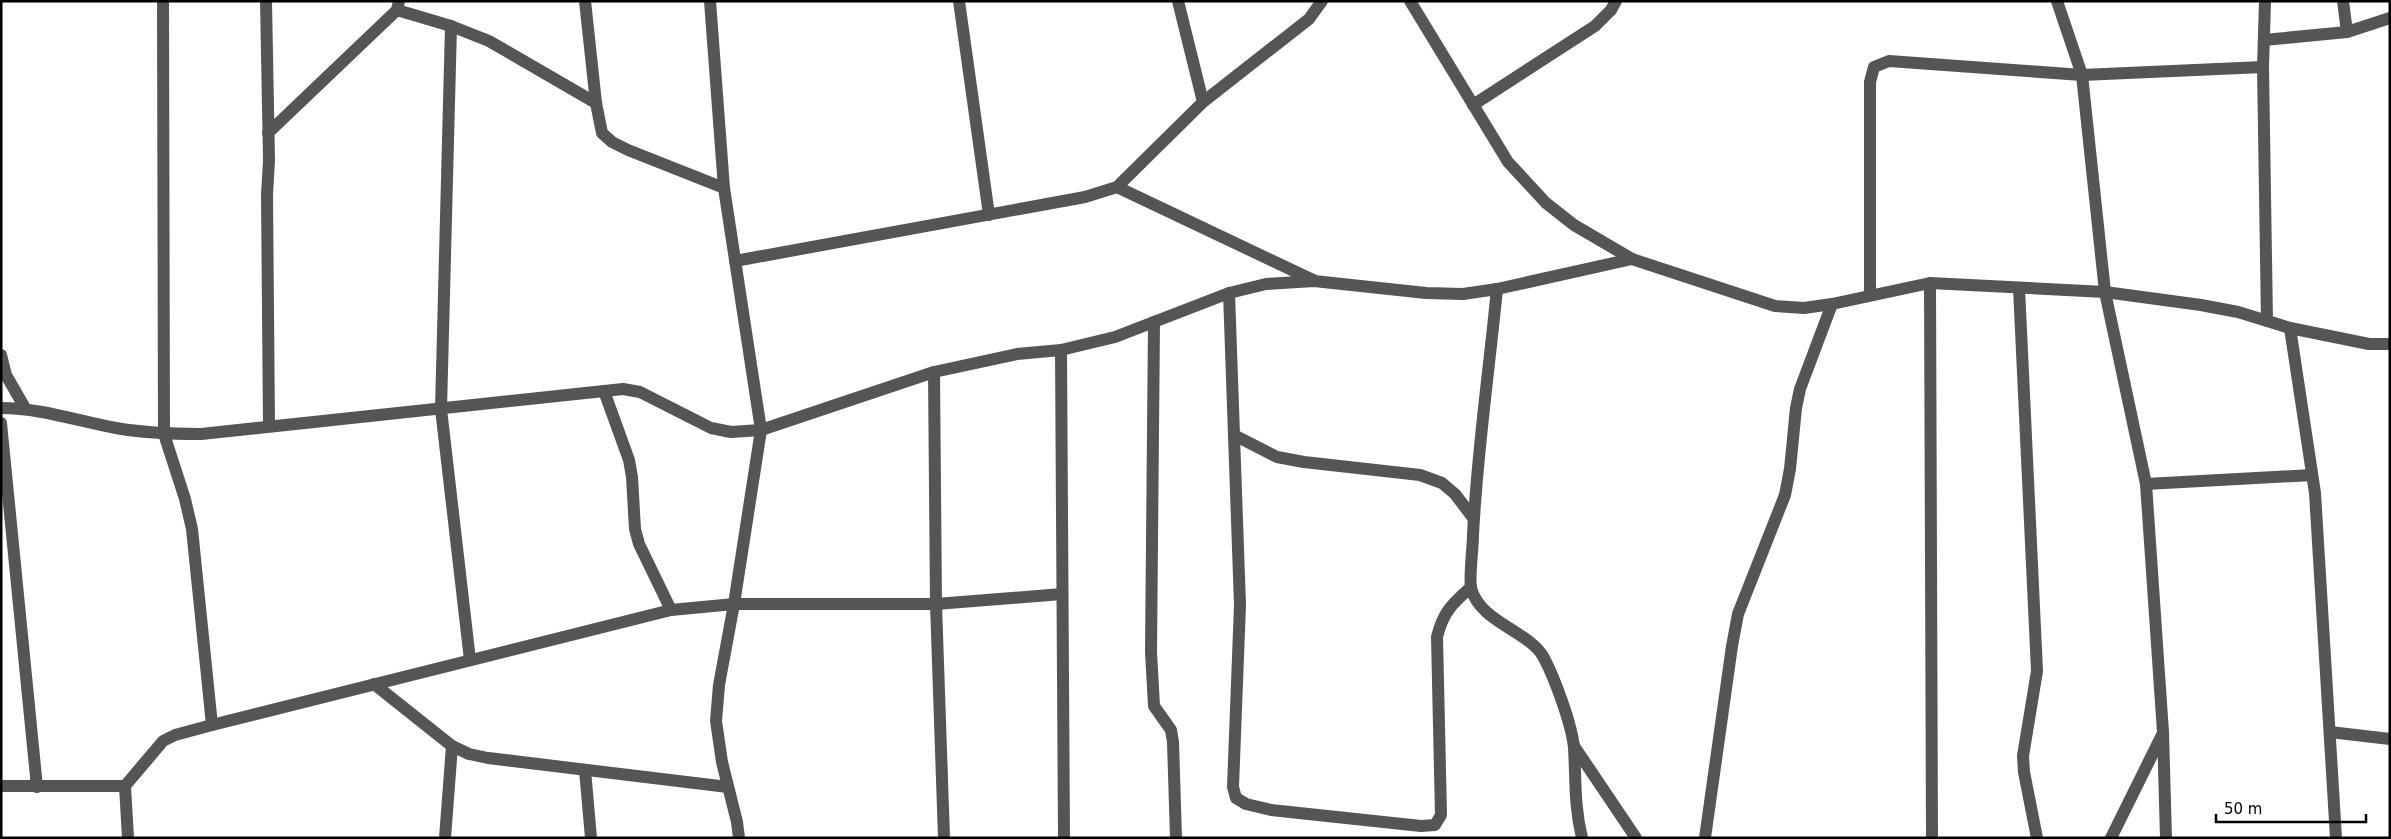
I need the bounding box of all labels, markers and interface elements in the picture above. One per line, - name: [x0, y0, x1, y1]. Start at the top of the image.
- scale bar: [2216, 792, 2366, 824]
- text: 50 m: [2224, 800, 2262, 818]

